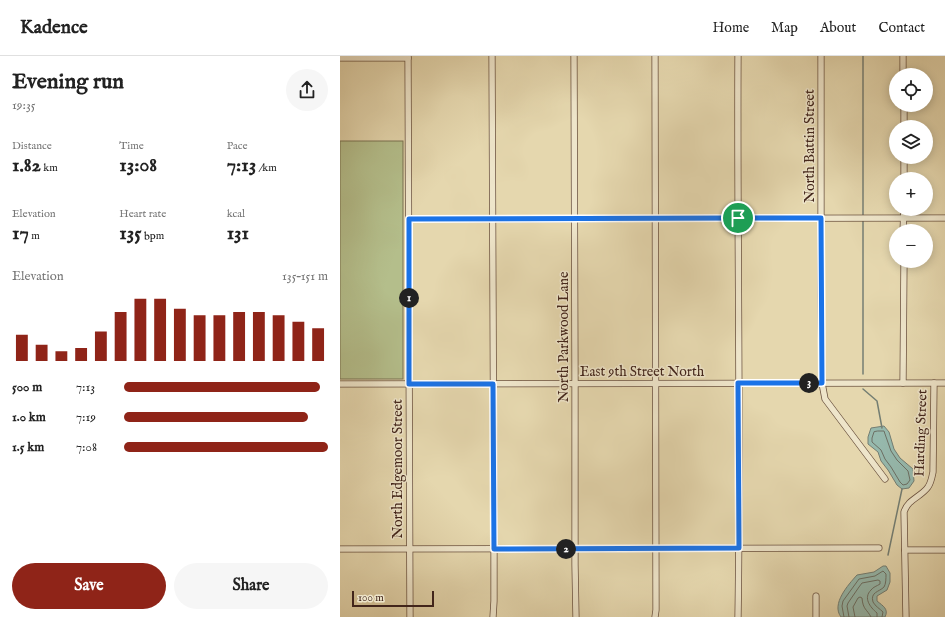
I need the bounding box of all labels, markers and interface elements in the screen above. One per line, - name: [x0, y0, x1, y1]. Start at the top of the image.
- text: Kadence: [20, 16, 88, 40]
- text: Home: [713, 19, 749, 37]
- text: Map: [771, 19, 798, 37]
- text: About: [820, 19, 856, 37]
- text: Contact: [878, 19, 925, 37]
- text: Evening run: [12, 68, 124, 96]
- map controls: [889, 68, 933, 268]
- button: locate: [889, 68, 933, 112]
- button: share: [286, 69, 328, 111]
- street label: North Battin Street: [801, 89, 819, 203]
- text: 19:35: [12, 97, 36, 114]
- button: layers: [889, 120, 933, 164]
- text: Distance: [12, 139, 52, 153]
- text: Time: [119, 139, 144, 153]
- text: Pace: [227, 139, 247, 153]
- text: 1.82: [12, 153, 41, 178]
- text: 13:08: [119, 153, 157, 178]
- text: 7:13: [227, 153, 256, 178]
- text: km: [41, 161, 58, 175]
- text: /km: [256, 161, 277, 175]
- button: +: [889, 172, 933, 216]
- pin: [721, 201, 755, 235]
- text: Elevation: [12, 207, 56, 221]
- text: Heart rate: [119, 207, 166, 221]
- text: kcal: [227, 207, 245, 221]
- icon: arrive: [727, 207, 749, 229]
- text: 17: [12, 221, 29, 246]
- text: 135: [119, 221, 142, 246]
- text: 131: [227, 221, 249, 246]
- button: −: [889, 224, 933, 268]
- text: m: [29, 229, 40, 243]
- text: bpm: [142, 229, 164, 243]
- text: Elevation: [12, 268, 64, 285]
- text: 135–151 m: [282, 268, 328, 285]
- street label: North Parkwood Lane: [555, 271, 573, 402]
- pin: 1: [399, 288, 419, 308]
- text: 1: [407, 291, 411, 305]
- street label: East 9th Street North: [580, 363, 705, 381]
- pin: 3: [799, 373, 819, 393]
- text: 3: [807, 376, 811, 390]
- text: 500 m: [12, 379, 42, 396]
- text: 7:13: [76, 379, 95, 396]
- street label: Harding Street: [910, 389, 932, 477]
- street label: North Edgemoor Street: [389, 399, 407, 539]
- text: 1.0 km: [12, 409, 46, 426]
- text: 7:19: [76, 409, 96, 426]
- text: 1.5 km: [12, 439, 44, 456]
- text: 7:08: [76, 439, 97, 456]
- pin: 2: [556, 539, 576, 559]
- text: 2: [563, 542, 569, 556]
- button: Save: [12, 563, 166, 609]
- button: Share: [174, 563, 328, 609]
- scale bar: [352, 589, 434, 608]
- text: 100 m: [358, 591, 384, 605]

